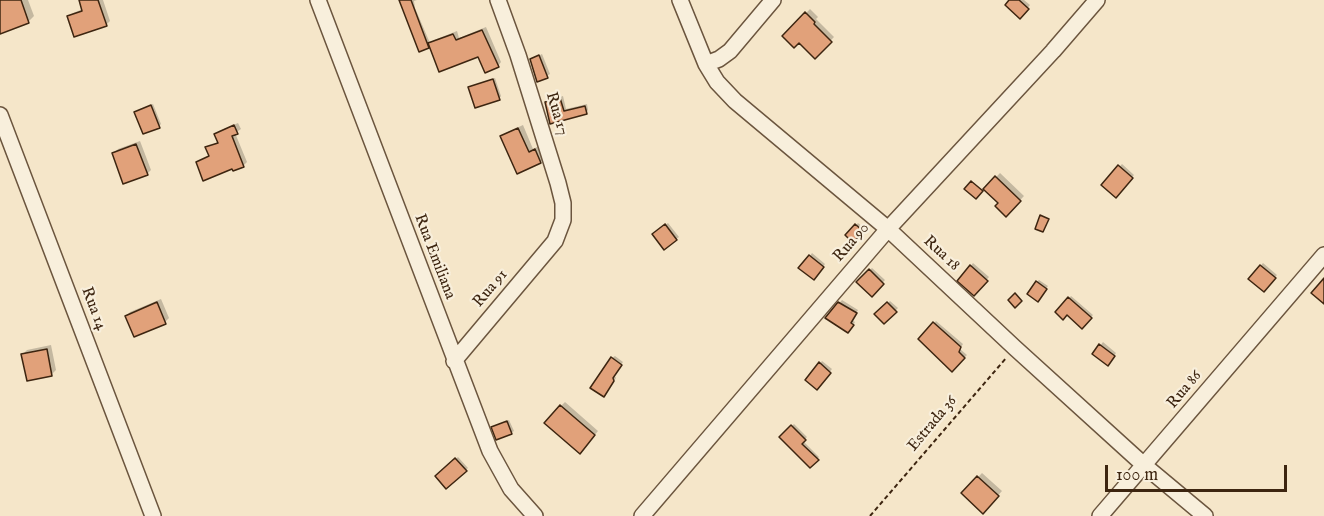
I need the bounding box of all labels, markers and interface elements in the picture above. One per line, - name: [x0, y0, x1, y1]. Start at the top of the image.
- street label: Rua 17: [540, 90, 572, 138]
- street label: Rua Emiliana: [409, 212, 459, 302]
- street label: Rua 90: [830, 219, 874, 267]
- street label: Rua 18: [919, 232, 963, 276]
- street label: Rua 91: [470, 266, 512, 312]
- street label: Rua 14: [76, 285, 110, 333]
- street label: Rua 86: [1164, 367, 1206, 413]
- street label: Estrada 36: [904, 392, 962, 456]
- scale bar: [1108, 453, 1290, 491]
- text: 100 m: [1116, 464, 1158, 487]

